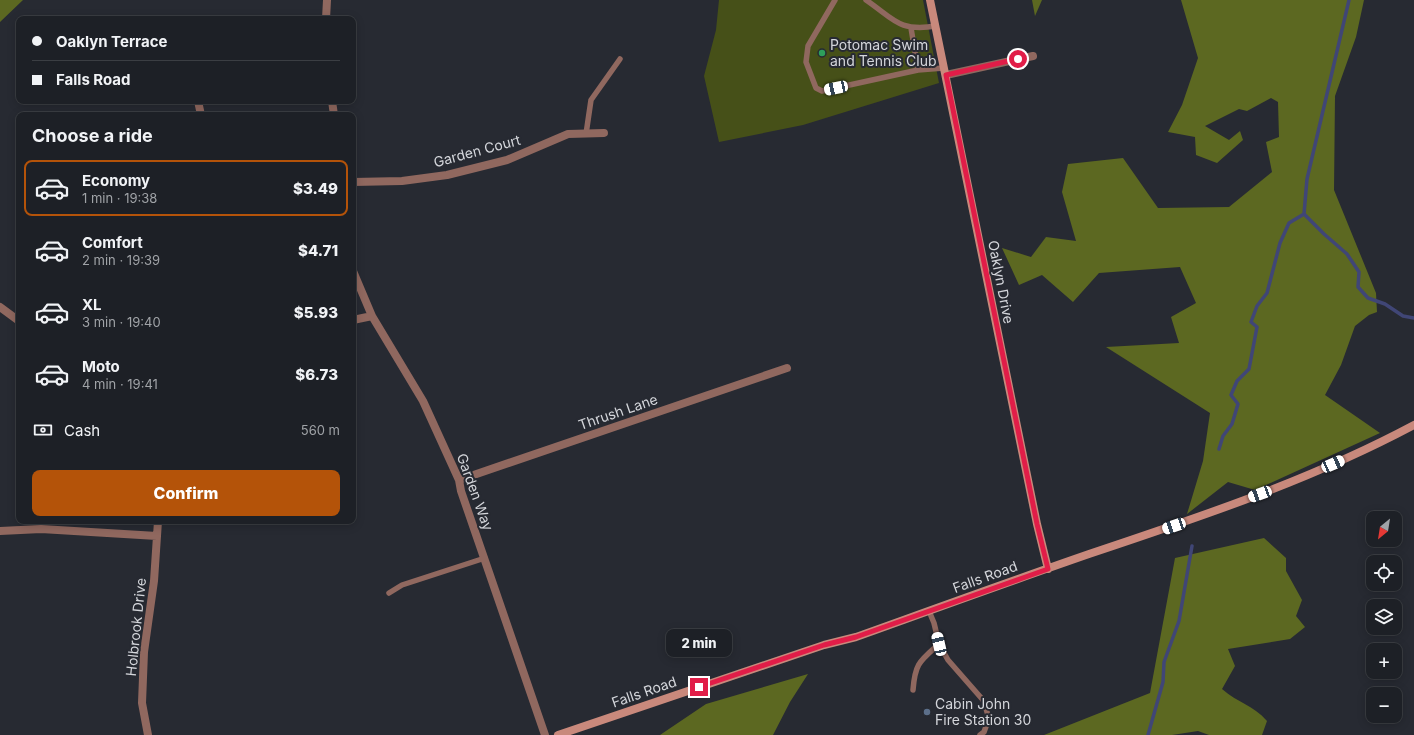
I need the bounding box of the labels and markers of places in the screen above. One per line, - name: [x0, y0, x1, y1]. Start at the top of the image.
- place label: Potomac Swim and Tennis Club: [830, 36, 936, 69]
- marker: Potomac Swim and Tennis Club: [817, 48, 827, 58]
- place label: Cabin John Fire Station 30: [935, 695, 1031, 728]
- marker: Cabin John Fire Station 30: [922, 707, 932, 717]

